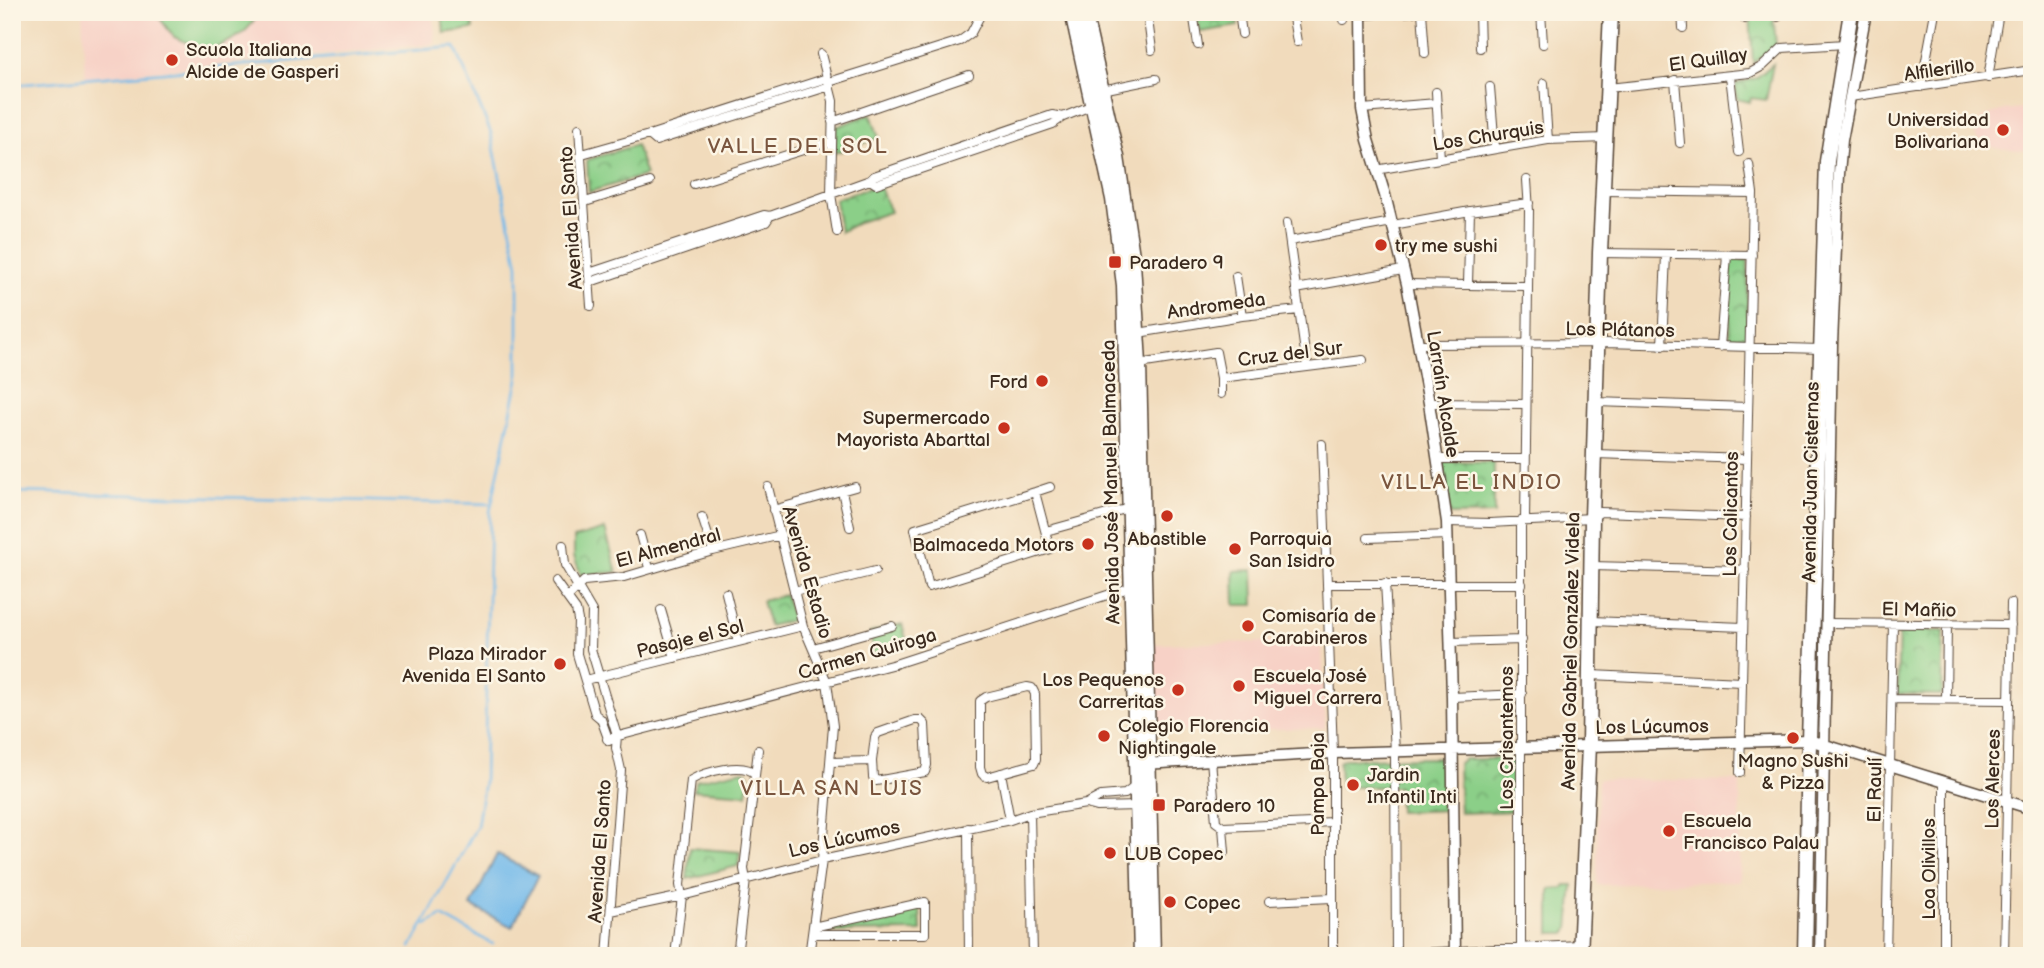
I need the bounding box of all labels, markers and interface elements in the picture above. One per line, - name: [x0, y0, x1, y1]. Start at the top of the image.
- place label: Scuola Italiana Alcide de Gasperi: [186, 39, 339, 84]
- street label: El Quillay: [1667, 44, 1750, 77]
- marker: Scuola Italiana Alcide de Gasperi: [164, 52, 180, 68]
- street label: Alfilerillo: [1903, 54, 1976, 87]
- place label: Universidad Bolivariana: [1887, 109, 1989, 154]
- street label: Los Churquis: [1431, 116, 1545, 157]
- marker: Universidad Bolivariana: [1995, 122, 2011, 138]
- district label: VALLE DEL SOL: [707, 134, 889, 159]
- street label: Avenida El Santo: [555, 145, 588, 290]
- place label: try me sushi: [1395, 235, 1498, 258]
- marker: try me sushi: [1373, 237, 1389, 253]
- place label: Paradero 9: [1129, 252, 1224, 275]
- marker: Paradero 9: [1107, 254, 1123, 270]
- street label: Andromeda: [1166, 288, 1267, 325]
- street label: Los Plátanos: [1565, 318, 1675, 343]
- street label: Larraín Alcalde: [1421, 329, 1464, 459]
- street label: Cruz del Sur: [1237, 337, 1345, 372]
- street label: Avenida José Manuel Balmaceda: [1098, 339, 1125, 625]
- place label: Ford: [989, 371, 1028, 394]
- marker: Ford: [1034, 373, 1050, 389]
- street label: Avenida Juan Cisternas: [1798, 381, 1825, 583]
- place label: Supermercado Mayorista Abarttal: [836, 407, 990, 452]
- marker: Supermercado Mayorista Abarttal: [996, 420, 1012, 436]
- street label: Los Calicantos: [1719, 451, 1744, 577]
- district label: VILLA EL INDIO: [1381, 470, 1563, 495]
- street label: Avenida Estadio: [777, 503, 837, 642]
- marker: Abastible: [1159, 508, 1175, 524]
- street label: Avenida Gabriel González Videla: [1558, 512, 1585, 790]
- street label: El Almendral: [613, 523, 723, 574]
- place label: Abastible: [1128, 528, 1206, 551]
- place label: Parroquia San Isidro: [1249, 528, 1335, 573]
- place label: Balmaceda Motors: [912, 534, 1074, 557]
- marker: Balmaceda Motors: [1080, 536, 1096, 552]
- marker: Parroquia San Isidro: [1227, 541, 1243, 557]
- street label: El Mañio: [1881, 598, 1957, 623]
- place label: Comisaría de Carabineros: [1262, 605, 1376, 650]
- street label: Pasaje el Sol: [634, 615, 746, 664]
- marker: Comisaría de Carabineros: [1240, 618, 1256, 634]
- street label: Carmen Quiroga: [796, 624, 939, 685]
- place label: Plaza Mirador Avenida El Santo: [402, 643, 547, 688]
- marker: Plaza Mirador Avenida El Santo: [552, 656, 568, 672]
- place label: Escuela José Miguel Carrera: [1253, 665, 1382, 710]
- street label: Los Crisantemos: [1496, 666, 1519, 810]
- place label: Los Pequenos Carreritas: [1042, 669, 1164, 714]
- marker: Escuela José Miguel Carrera: [1231, 678, 1247, 694]
- marker: Los Pequenos Carreritas: [1170, 682, 1186, 698]
- place label: Colegio Florencia Nightingale: [1118, 715, 1269, 760]
- street label: Los Lúcumos: [1595, 715, 1709, 740]
- marker: Colegio Florencia Nightingale: [1096, 728, 1112, 744]
- street label: Los Alerces: [1981, 729, 2006, 829]
- marker: Magno Sushi & Pizza: [1785, 730, 1801, 746]
- street label: Pampa Baja: [1307, 732, 1330, 836]
- place label: Magno Sushi & Pizza: [1738, 750, 1848, 795]
- street label: El Raulí: [1863, 757, 1888, 823]
- place label: Jardin Infantil Inti: [1367, 764, 1457, 809]
- district label: VILLA SAN LUIS: [740, 776, 924, 801]
- marker: Jardin Infantil Inti: [1345, 777, 1361, 793]
- street label: Avenida El Santo: [584, 779, 617, 924]
- place label: Paradero 10: [1173, 795, 1275, 818]
- marker: Paradero 10: [1151, 797, 1167, 813]
- place label: Escuela Francisco Palau: [1683, 810, 1820, 855]
- street label: Los Lúcumos: [786, 815, 902, 863]
- street label: Loa Olivillos: [1918, 818, 1941, 920]
- marker: Escuela Francisco Palau: [1661, 823, 1677, 839]
- place label: LUB Copec: [1124, 843, 1224, 866]
- marker: LUB Copec: [1102, 845, 1118, 861]
- place label: Copec: [1184, 892, 1241, 915]
- marker: Copec: [1162, 894, 1178, 910]

